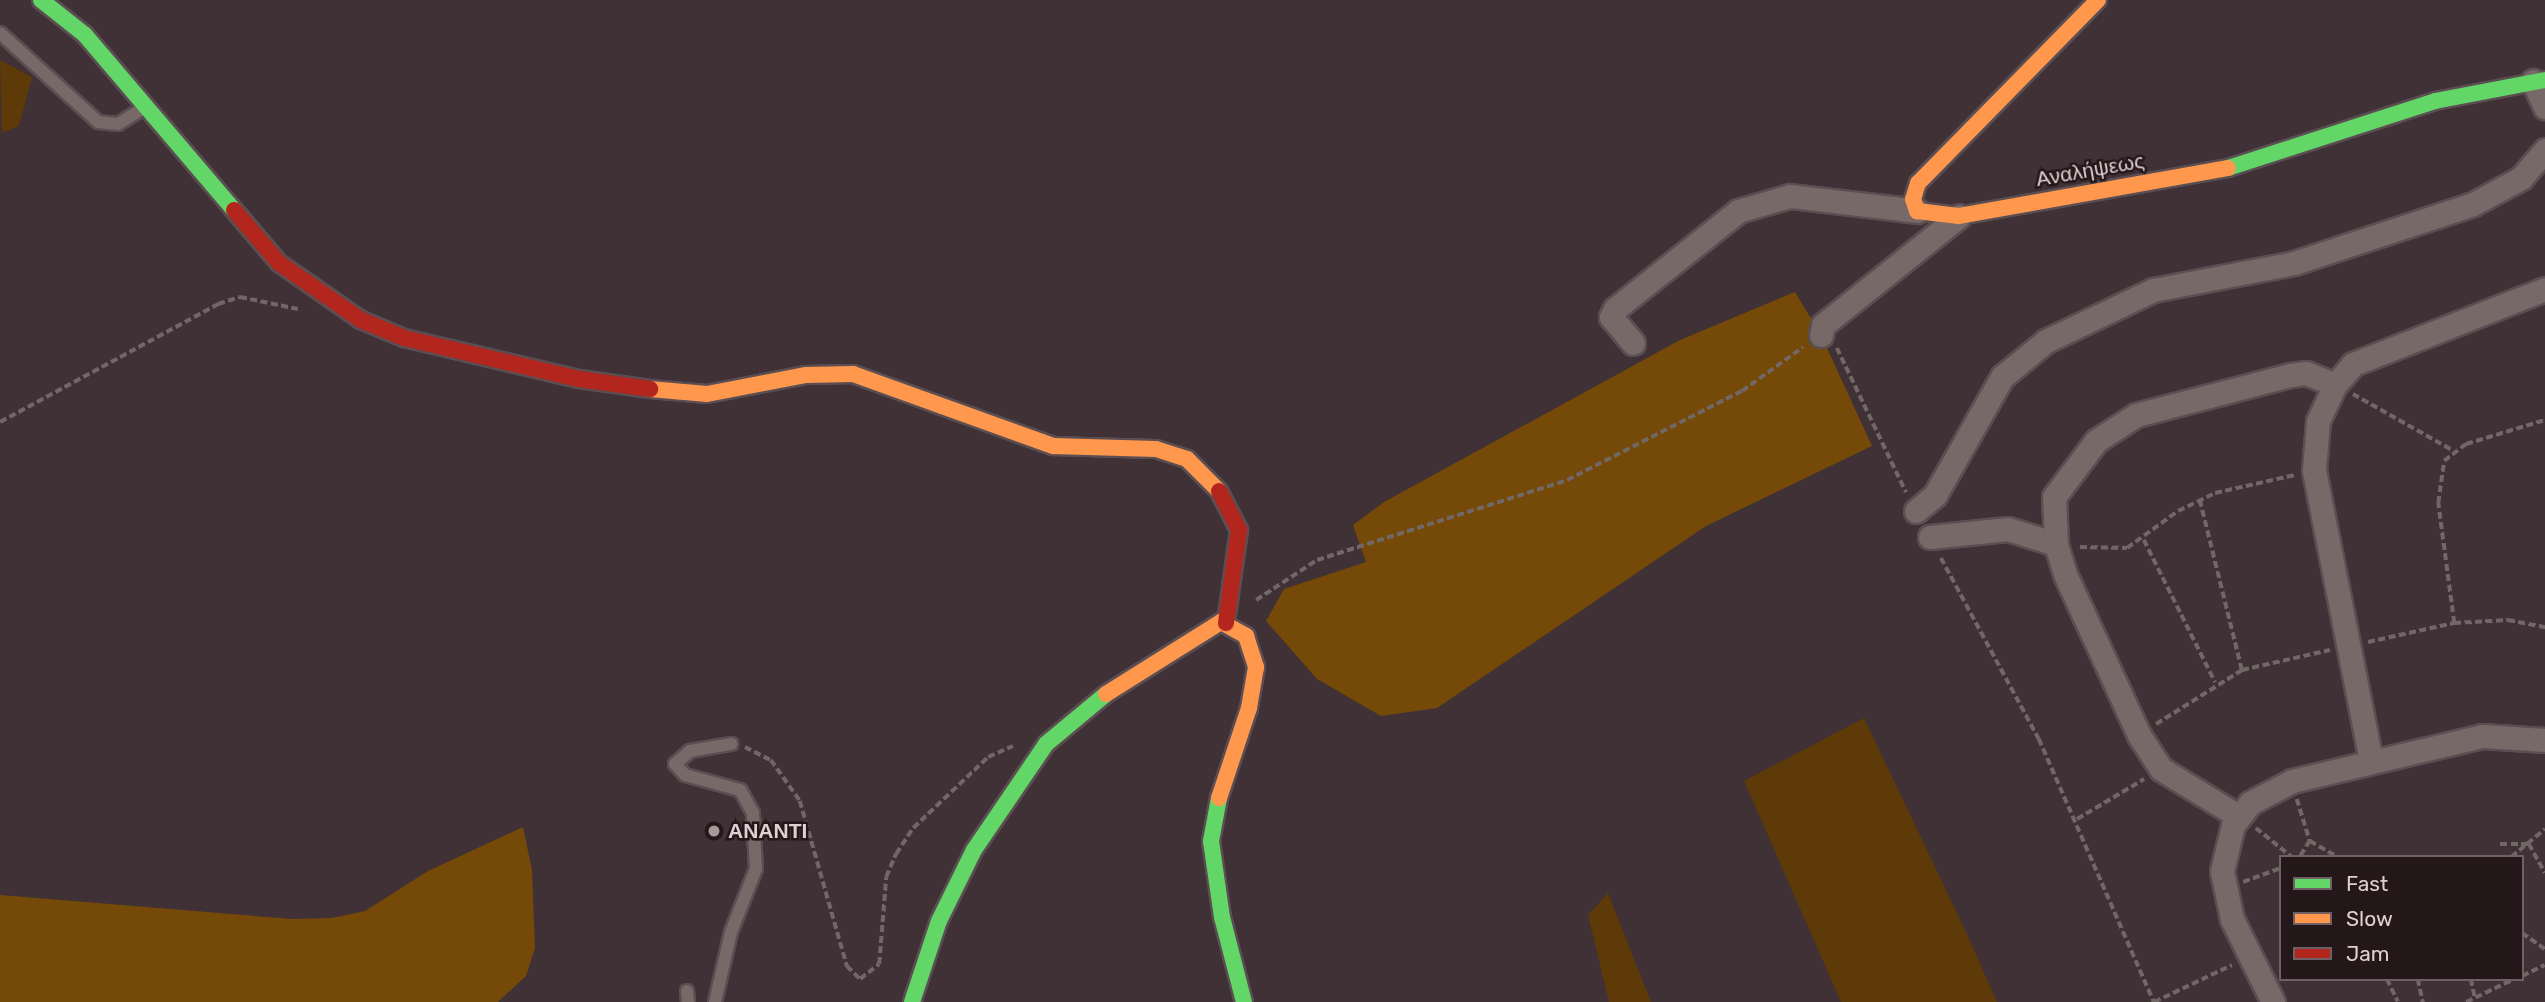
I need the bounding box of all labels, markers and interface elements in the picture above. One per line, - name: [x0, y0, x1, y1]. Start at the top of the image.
- street label: Αναλήψεως: [2034, 148, 2146, 192]
- place label: ΑΝΑΝΤΙ: [728, 818, 807, 844]
- marker: ΑΝΑΝΤΙ: [706, 823, 722, 839]
- legend: [2279, 855, 2524, 981]
- text: Fast: [2346, 871, 2388, 896]
- text: Slow: [2346, 906, 2393, 931]
- text: Jam: [2346, 941, 2390, 966]

